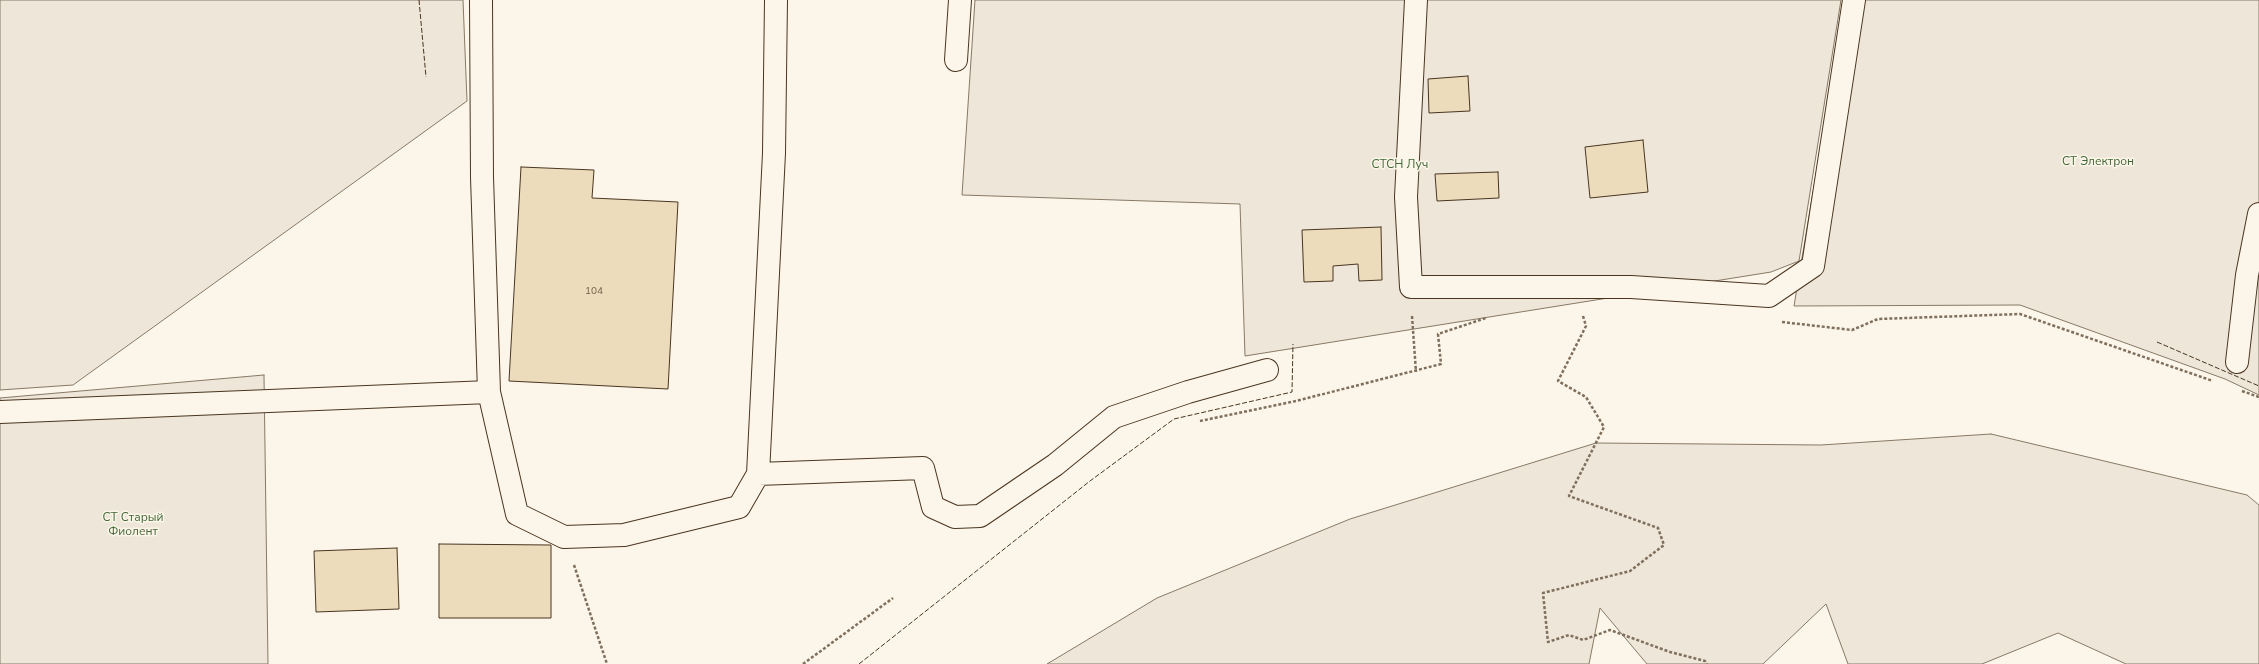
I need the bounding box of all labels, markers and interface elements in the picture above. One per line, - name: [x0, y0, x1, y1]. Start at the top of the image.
- park label: СТ Электрон: [2062, 155, 2134, 169]
- park label: СТСН Луч: [1372, 158, 1428, 172]
- house number: 104: [585, 286, 603, 298]
- park label: СТ Старый Фиолент: [102, 511, 164, 539]

